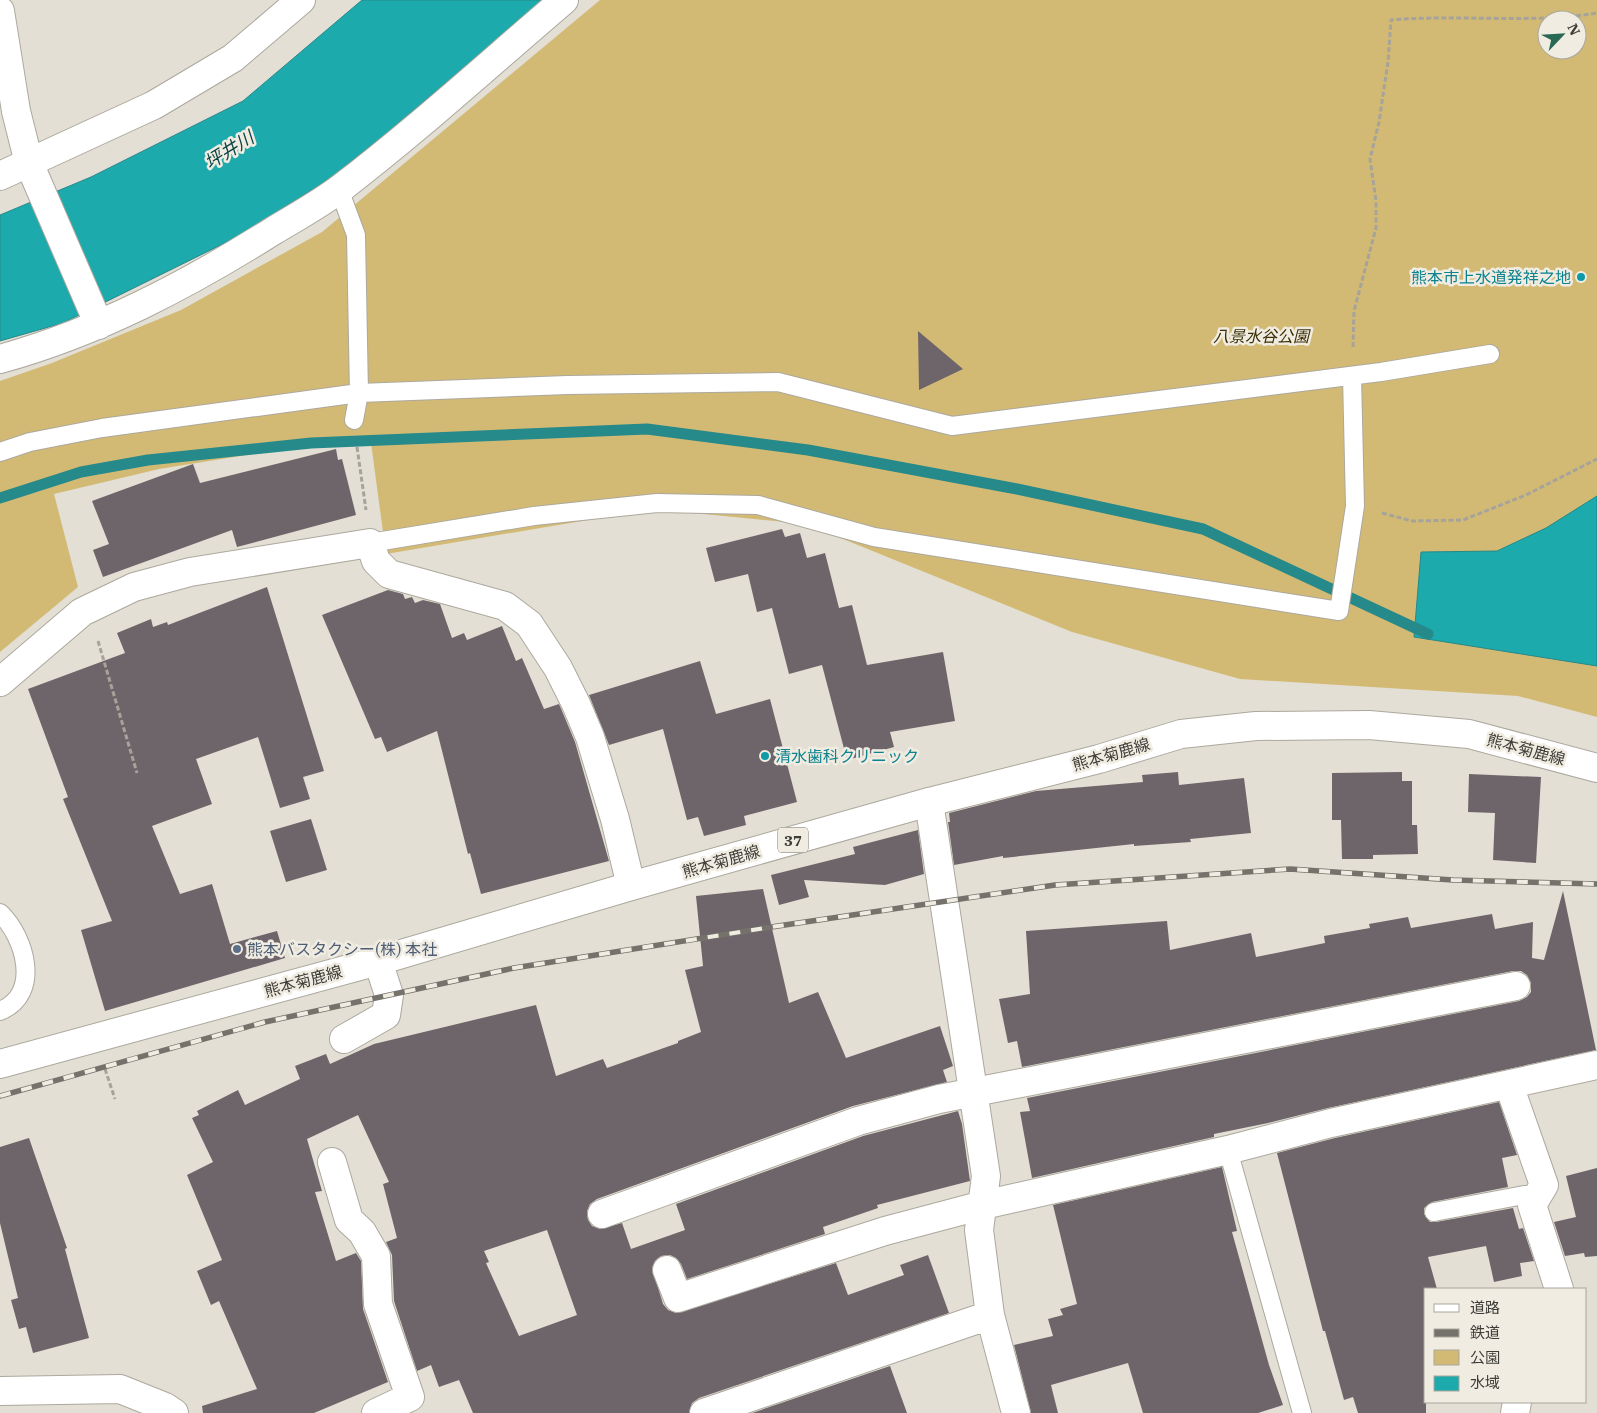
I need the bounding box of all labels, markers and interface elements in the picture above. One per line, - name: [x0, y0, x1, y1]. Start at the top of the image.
- north arrow: [1537, 10, 1587, 60]
- text: N: [1563, 21, 1584, 38]
- water label: 坪井川: [200, 125, 260, 174]
- place label: 熊本市上水道発祥之地: [1411, 267, 1571, 287]
- marker: 熊本市上水道発祥之地: [1575, 271, 1587, 283]
- park label: 八景水谷公園: [1213, 326, 1311, 346]
- street label: 熊本菊鹿線: [1485, 729, 1567, 769]
- street label: 熊本菊鹿線: [1070, 733, 1152, 775]
- place label: 清水歯科クリニック: [775, 746, 919, 766]
- marker: 清水歯科クリニック: [759, 750, 771, 762]
- road number: 37: [778, 828, 808, 852]
- street label: 熊本菊鹿線: [680, 840, 762, 882]
- place label: 熊本バスタクシー(株) 本社: [247, 939, 437, 959]
- marker: 熊本バスタクシー(株) 本社: [231, 943, 243, 955]
- street label: 熊本菊鹿線: [262, 961, 344, 1001]
- legend: [1424, 1288, 1587, 1403]
- text: 道路: [1470, 1298, 1500, 1317]
- text: 鉄道: [1470, 1323, 1500, 1342]
- text: 公園: [1470, 1348, 1500, 1367]
- text: 水域: [1470, 1373, 1500, 1392]

